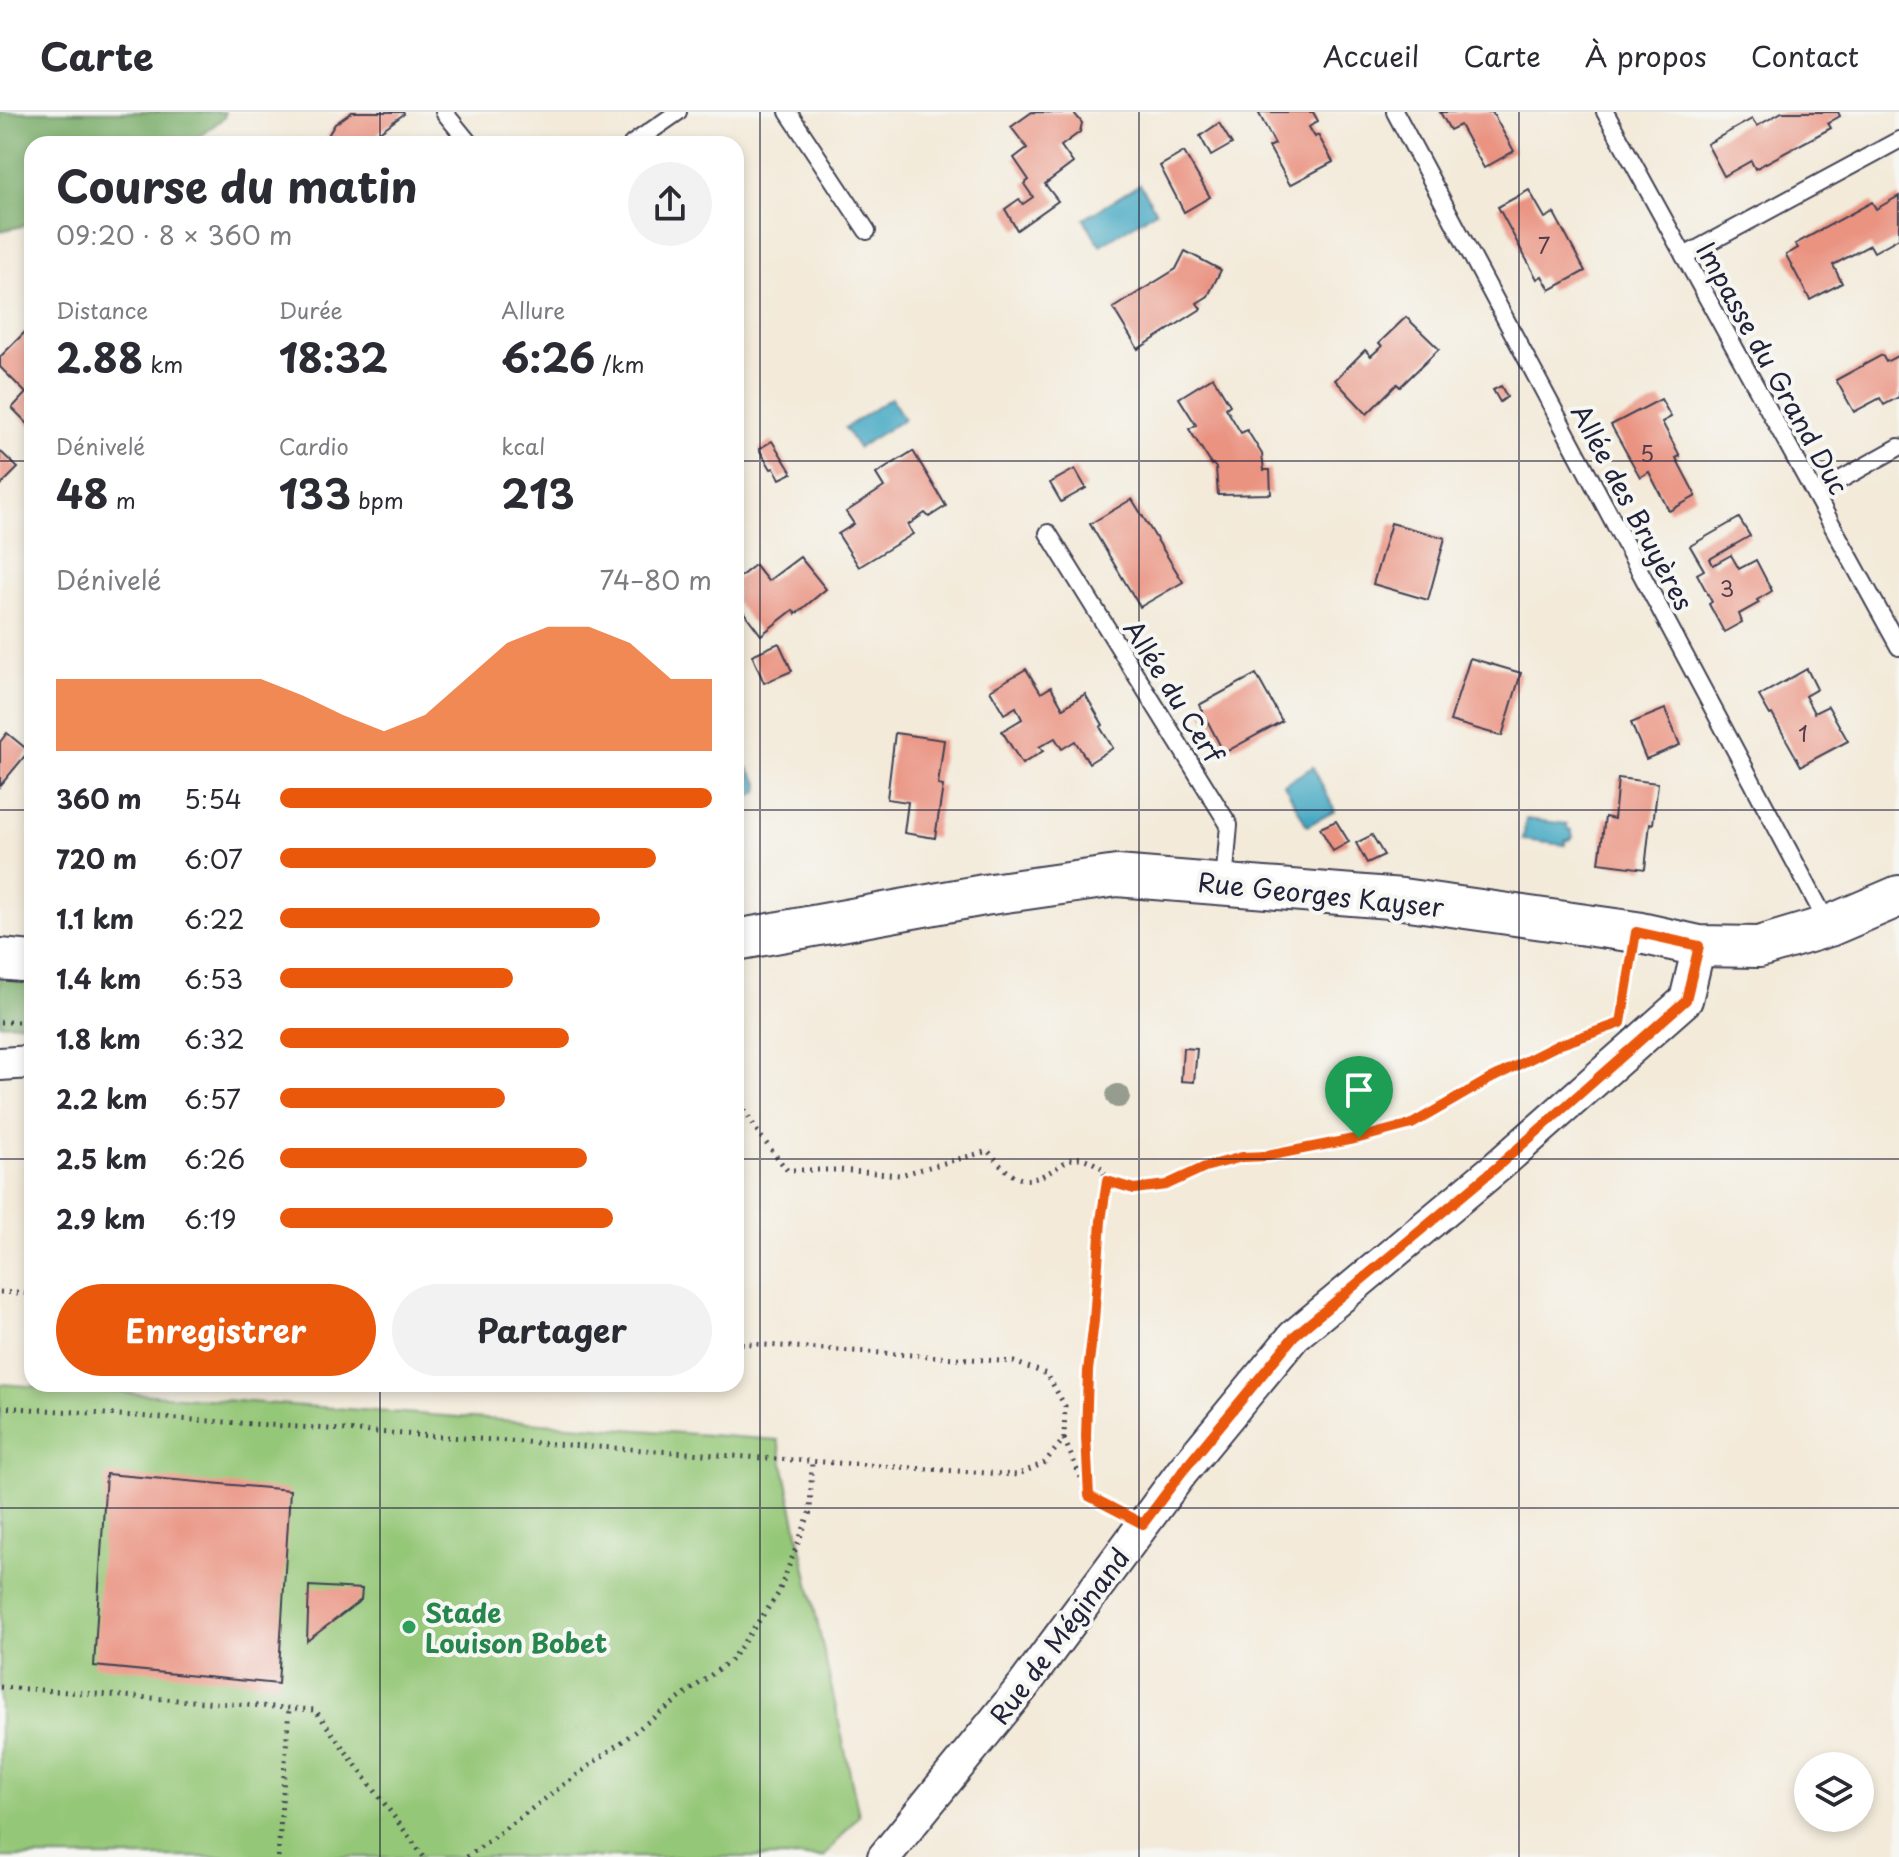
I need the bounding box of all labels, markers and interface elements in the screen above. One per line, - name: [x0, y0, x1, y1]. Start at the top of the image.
- text: Carte: [40, 27, 154, 84]
- text: Accueil: [1323, 34, 1419, 77]
- text: Carte: [1463, 34, 1541, 77]
- text: À propos: [1585, 34, 1707, 77]
- text: Contact: [1751, 34, 1859, 77]
- text: Course du matin: [56, 152, 418, 218]
- button: share: [628, 162, 712, 246]
- text: 09:20 · 8 × 360 m: [56, 215, 293, 254]
- house number: 7: [1538, 228, 1550, 261]
- street label: Impasse du Grand Duc: [1687, 235, 1859, 501]
- text: Distance: [56, 293, 148, 326]
- text: Durée: [279, 293, 343, 326]
- text: Allure: [501, 293, 565, 326]
- text: 2.88: [56, 326, 143, 387]
- text: 18:32: [279, 326, 388, 387]
- text: 6:26: [501, 326, 595, 387]
- text: km: [143, 347, 183, 380]
- text: /km: [595, 347, 644, 380]
- street label: Allée des Bruyères: [1562, 397, 1704, 617]
- text: Dénivelé: [56, 429, 145, 462]
- text: Cardio: [279, 429, 349, 462]
- text: kcal: [501, 429, 545, 462]
- house number: 5: [1640, 436, 1654, 469]
- text: 48: [56, 462, 109, 523]
- text: 133: [279, 462, 351, 523]
- text: 213: [501, 462, 575, 523]
- text: m: [109, 483, 136, 516]
- text: bpm: [351, 483, 404, 516]
- text: Dénivelé: [56, 560, 161, 599]
- text: 74–80 m: [599, 560, 712, 599]
- house number: 3: [1720, 571, 1734, 604]
- street label: Allée du Cerf: [1115, 612, 1235, 772]
- house number: 1: [1798, 716, 1808, 749]
- text: 360 m: [56, 779, 142, 818]
- text: 5:54: [184, 779, 242, 818]
- text: 720 m: [56, 839, 137, 878]
- text: 6:07: [184, 839, 243, 878]
- street label: Rue Georges Kayser: [1196, 862, 1447, 926]
- text: 1.1 km: [56, 899, 134, 938]
- text: 6:22: [184, 899, 245, 938]
- text: 1.4 km: [56, 959, 141, 998]
- text: 6:53: [184, 959, 243, 998]
- text: 1.8 km: [56, 1019, 141, 1058]
- text: 6:32: [184, 1019, 245, 1058]
- pin: [1325, 1056, 1393, 1138]
- icon: arrive: [1337, 1068, 1381, 1112]
- text: 2.2 km: [56, 1079, 147, 1118]
- text: 6:57: [184, 1079, 241, 1118]
- text: 2.5 km: [56, 1139, 147, 1178]
- text: 6:26: [184, 1139, 245, 1178]
- text: 2.9 km: [56, 1199, 146, 1238]
- text: 6:19: [184, 1199, 237, 1238]
- button: Enregistrer: [56, 1284, 376, 1376]
- button: Partager: [392, 1284, 712, 1376]
- street label: Rue de Méginand: [980, 1540, 1138, 1732]
- place label: Stade Louison Bobet: [425, 1593, 607, 1662]
- marker: Stade Louison Bobet: [400, 1618, 418, 1636]
- map controls: [1794, 1752, 1874, 1832]
- button: layers: [1794, 1752, 1874, 1832]

